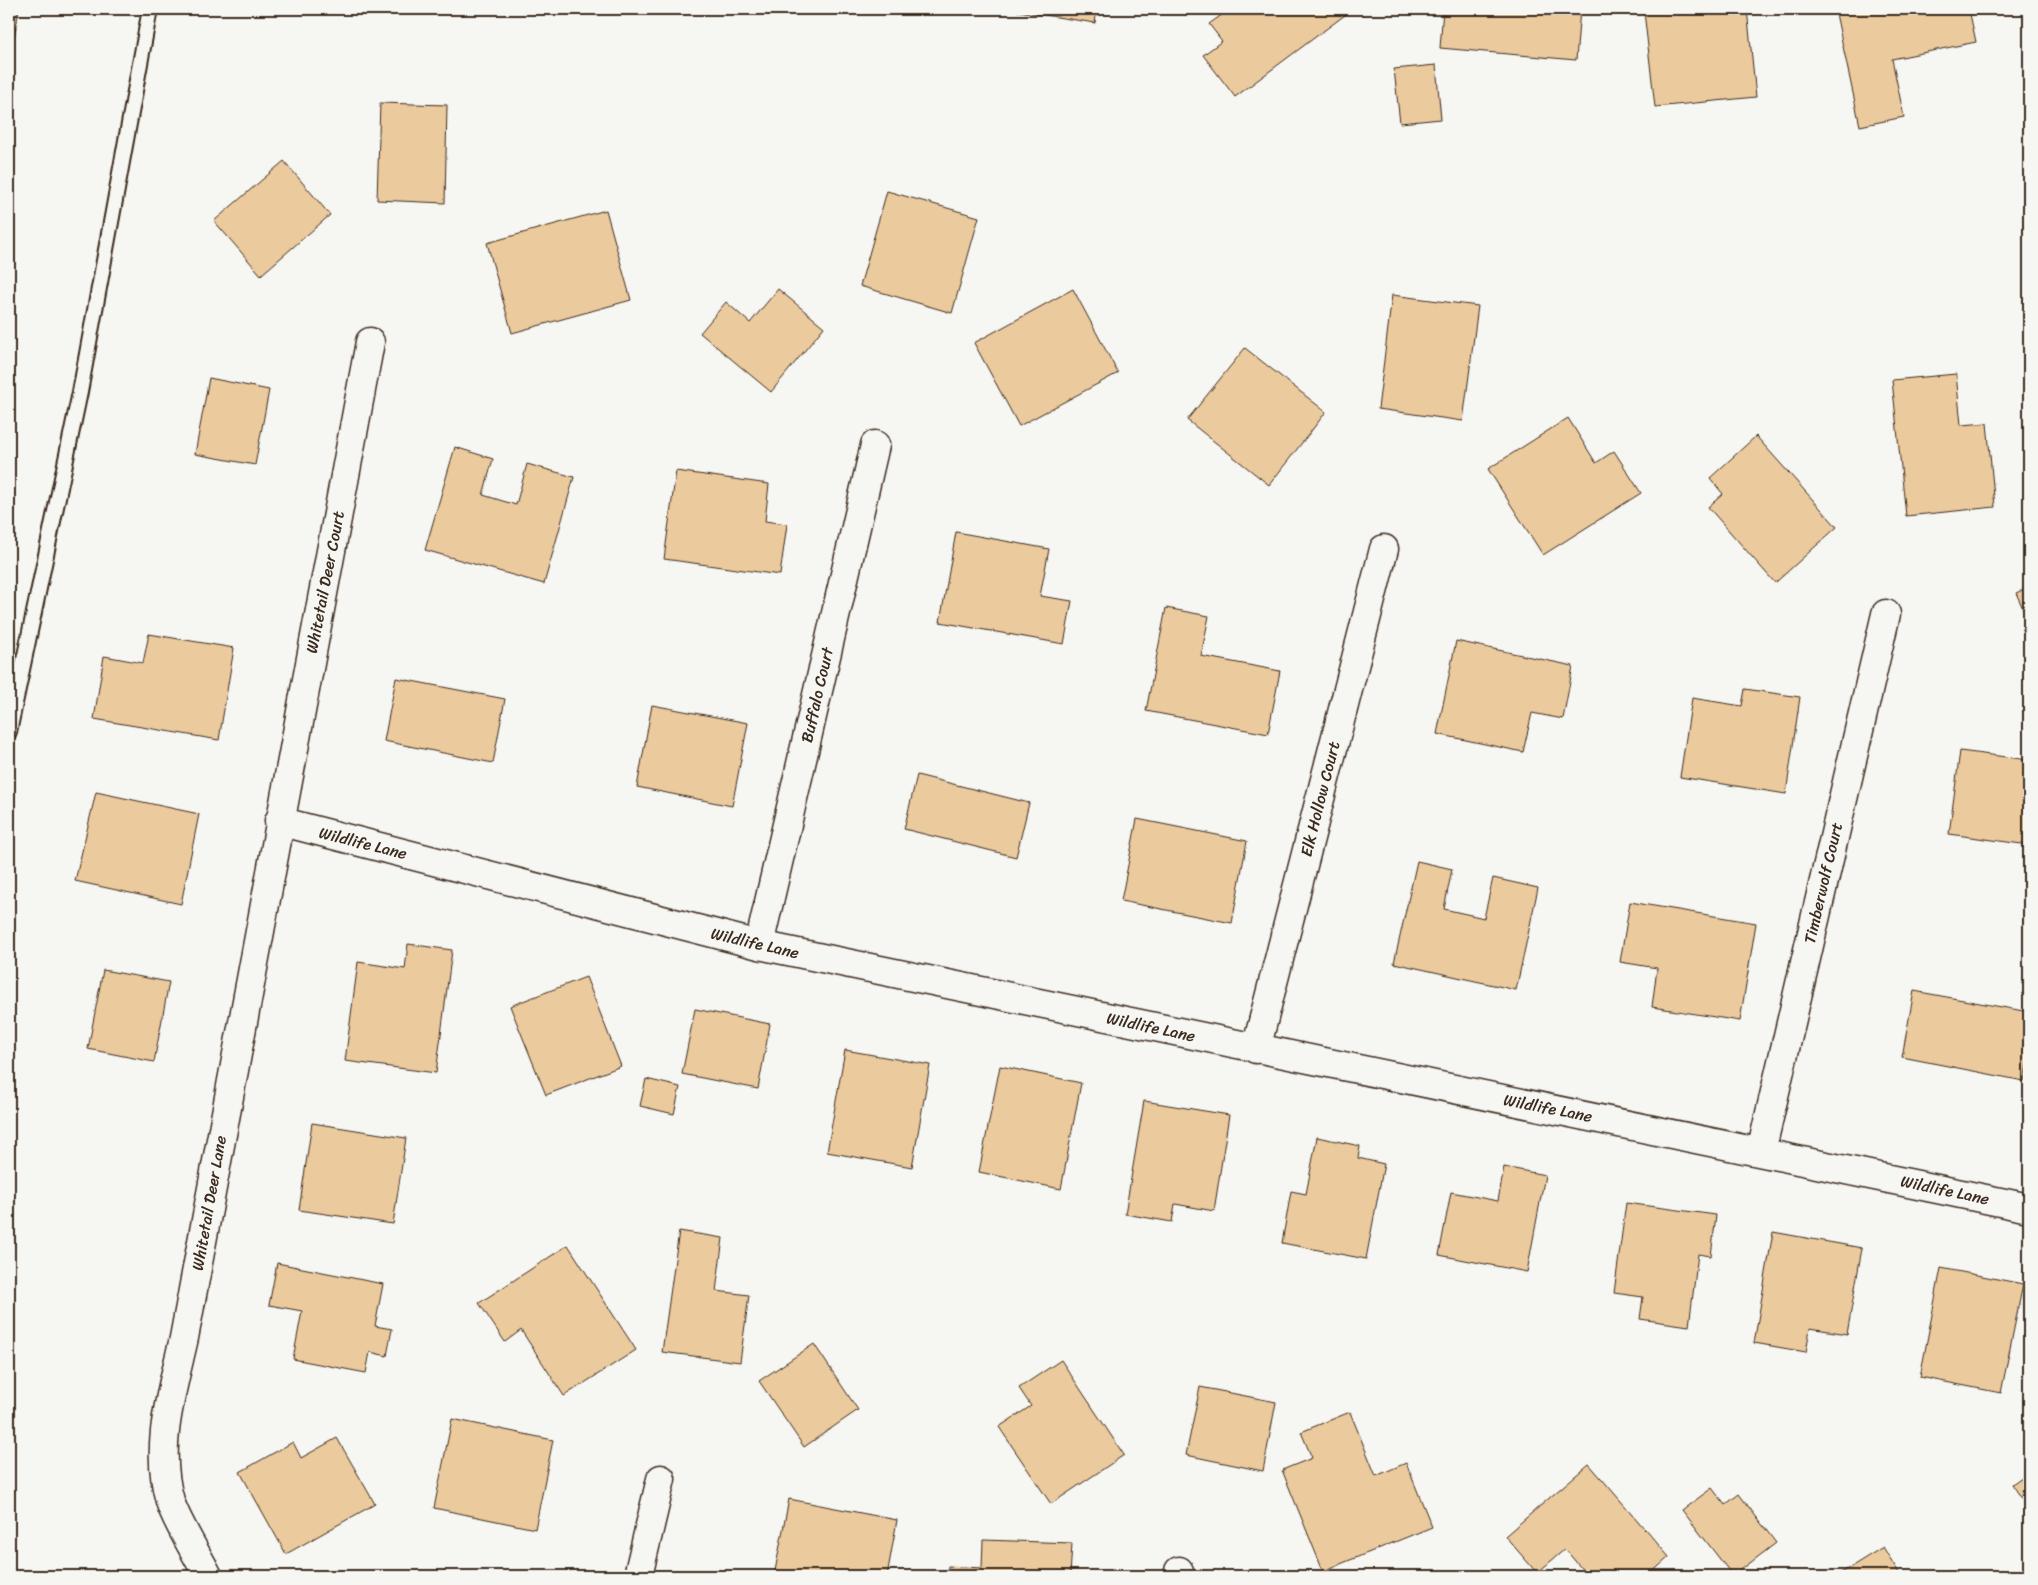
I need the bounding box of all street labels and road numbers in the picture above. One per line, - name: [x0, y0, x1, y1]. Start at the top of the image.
- street label: Whitetail Deer Court: [297, 508, 353, 656]
- street label: Buffalo Court: [792, 644, 842, 746]
- street label: Elk Hollow Court: [1292, 738, 1348, 860]
- street label: Wildlife Lane: [316, 818, 410, 868]
- street label: Timberwolf Court: [1795, 819, 1851, 947]
- street label: Wildlife Lane: [708, 919, 802, 967]
- street label: Wildlife Lane: [1104, 1003, 1198, 1051]
- street label: Wildlife Lane: [1501, 1085, 1595, 1131]
- street label: Whitetail Deer Lane: [183, 1133, 235, 1273]
- street label: Wildlife Lane: [1898, 1166, 1992, 1214]

